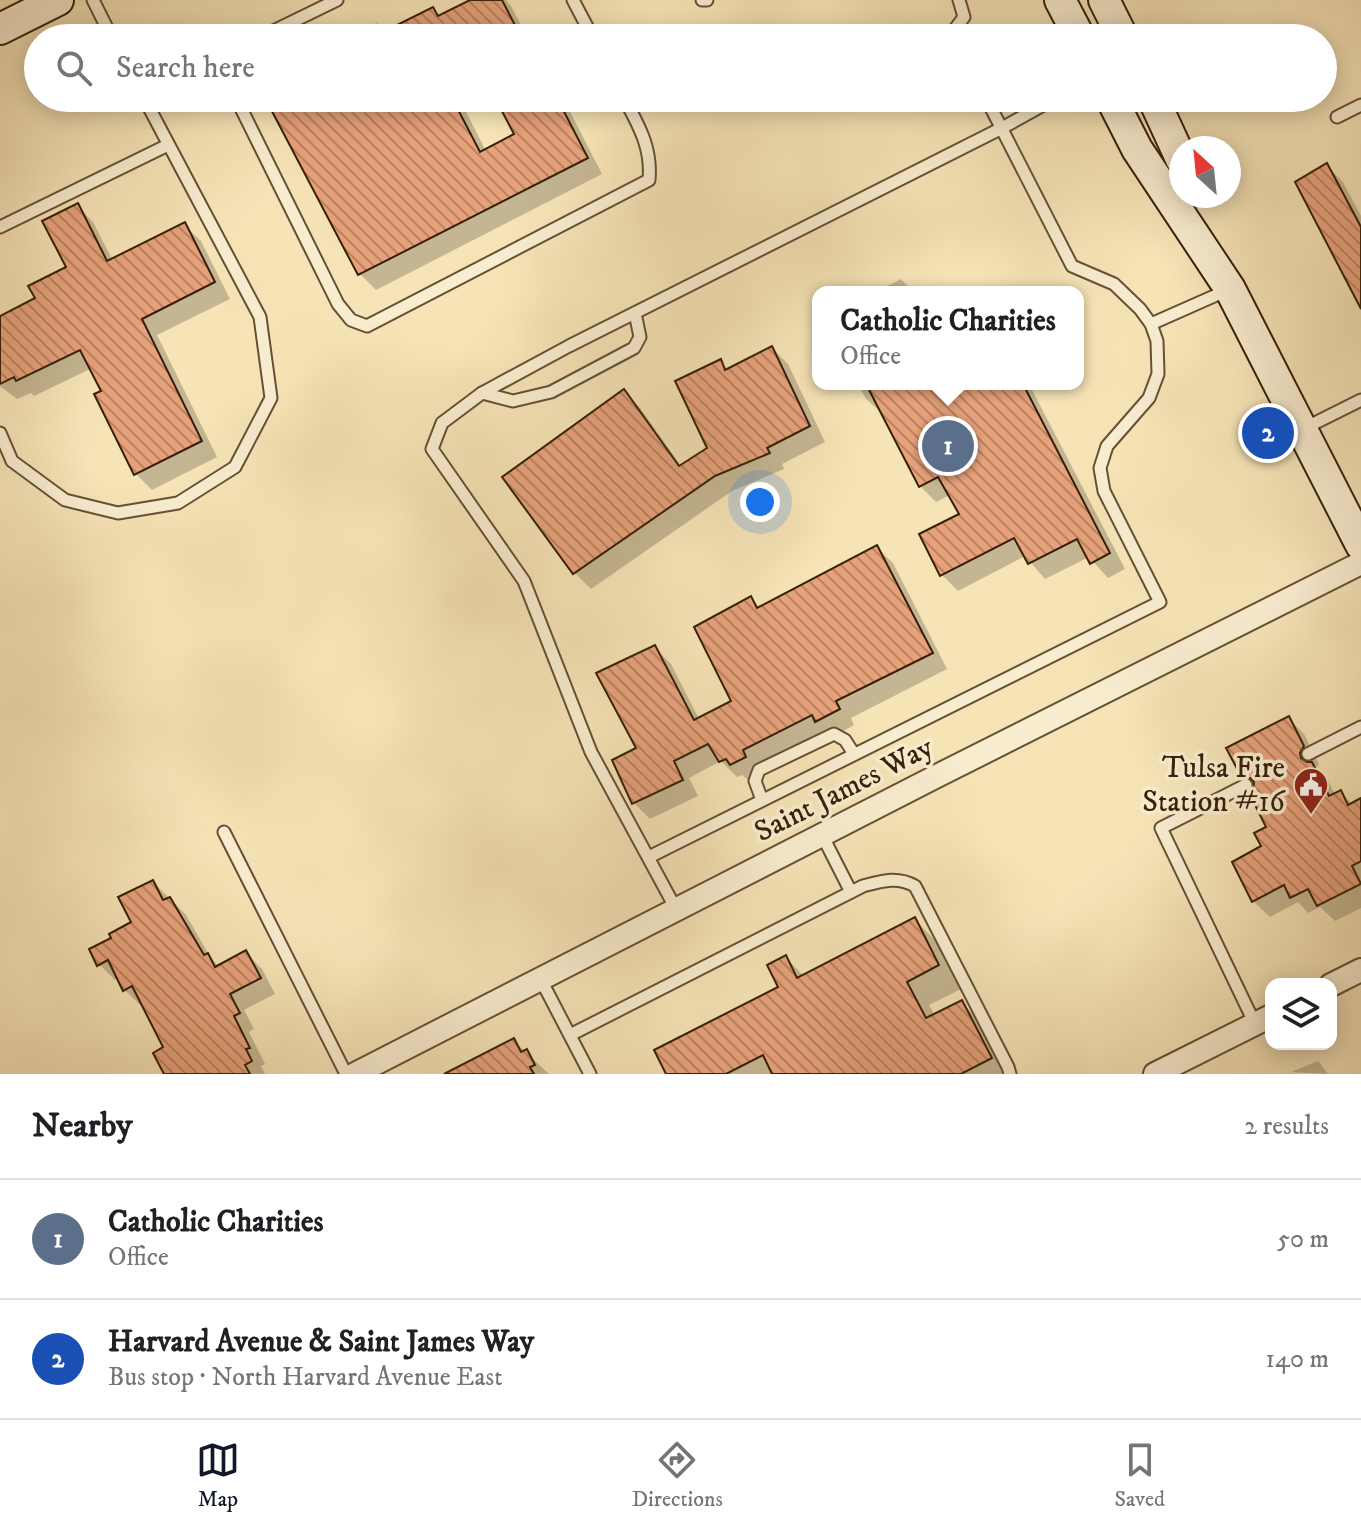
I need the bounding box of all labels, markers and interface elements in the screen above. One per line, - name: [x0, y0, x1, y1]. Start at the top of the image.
- search box: [24, 24, 1337, 112]
- icon: search: [52, 46, 96, 90]
- text: Search here: [116, 50, 255, 87]
- north arrow: [1169, 136, 1241, 208]
- popup: [812, 286, 1084, 390]
- text: Catholic Charities: [840, 303, 1056, 340]
- text: Office: [840, 340, 901, 373]
- pin: 2: [1242, 403, 1294, 463]
- pin: 1: [922, 416, 974, 476]
- your location: [740, 482, 780, 522]
- street label: Saint James Way: [748, 729, 940, 851]
- place label: Tulsa Fire Station #16: [1142, 750, 1286, 821]
- public building icon: Tulsa Fire Station #16: [1292, 766, 1330, 816]
- map controls: [1265, 978, 1337, 1050]
- button: layers: [1265, 978, 1337, 1050]
- text: Nearby: [32, 1105, 133, 1147]
- text: 2 results: [1244, 1110, 1329, 1143]
- text: Catholic Charities: [108, 1204, 324, 1241]
- text: 1: [53, 1223, 63, 1256]
- text: 50 m: [1277, 1223, 1329, 1256]
- text: Office: [108, 1241, 169, 1274]
- text: Harvard Avenue & Saint James Way: [108, 1324, 534, 1361]
- text: 2: [52, 1343, 64, 1376]
- text: 140 m: [1265, 1343, 1329, 1376]
- text: Bus stop · North Harvard Avenue East: [108, 1361, 503, 1394]
- tab: Map: [196, 1438, 240, 1513]
- tab: Directions: [632, 1438, 723, 1513]
- tab: Saved: [1115, 1438, 1165, 1513]

